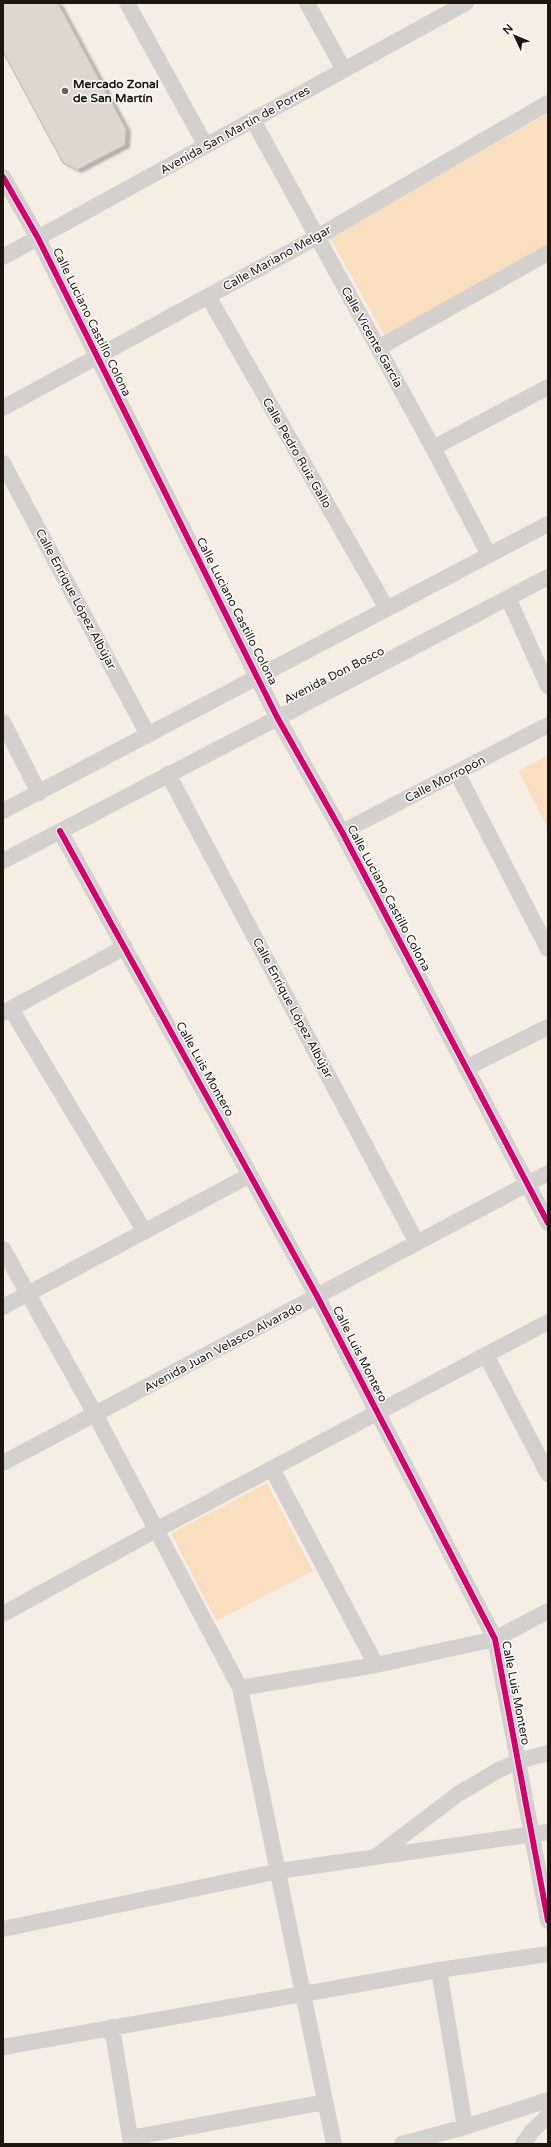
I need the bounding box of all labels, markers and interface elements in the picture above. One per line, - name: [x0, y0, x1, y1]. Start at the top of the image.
- north arrow: [495, 16, 535, 56]
- text: N: [500, 22, 516, 37]
- place label: Mercado Zonal de San Martín: [73, 77, 159, 105]
- street label: Avenida San Martín de Porres: [158, 83, 313, 177]
- marker: Mercado Zonal de San Martín: [60, 86, 70, 96]
- street label: Calle Mariano Melgar: [220, 222, 334, 294]
- street label: Calle Luciano Castillo Colona: [50, 245, 134, 399]
- street label: Calle Vicente García: [338, 284, 406, 390]
- street label: Calle Pedro Ruiz Gallo: [260, 395, 334, 511]
- street label: Calle Enrique López Albújar: [33, 526, 119, 672]
- street label: Calle Luciano Castillo Colona: [194, 535, 280, 687]
- street label: Avenida Don Bosco: [281, 644, 387, 706]
- street label: Calle Morropón: [403, 753, 487, 805]
- street label: Calle Luciano Castillo Colona: [344, 822, 434, 974]
- street label: Calle Enrique López Albújar: [250, 935, 336, 1081]
- street label: Calle Luis Montero: [173, 1019, 237, 1119]
- street label: Avenida Juan Velasco Alvarado: [141, 1299, 305, 1395]
- street label: Calle Luis Montero: [330, 1304, 390, 1404]
- street label: Calle Luis Montero: [499, 1640, 533, 1746]

